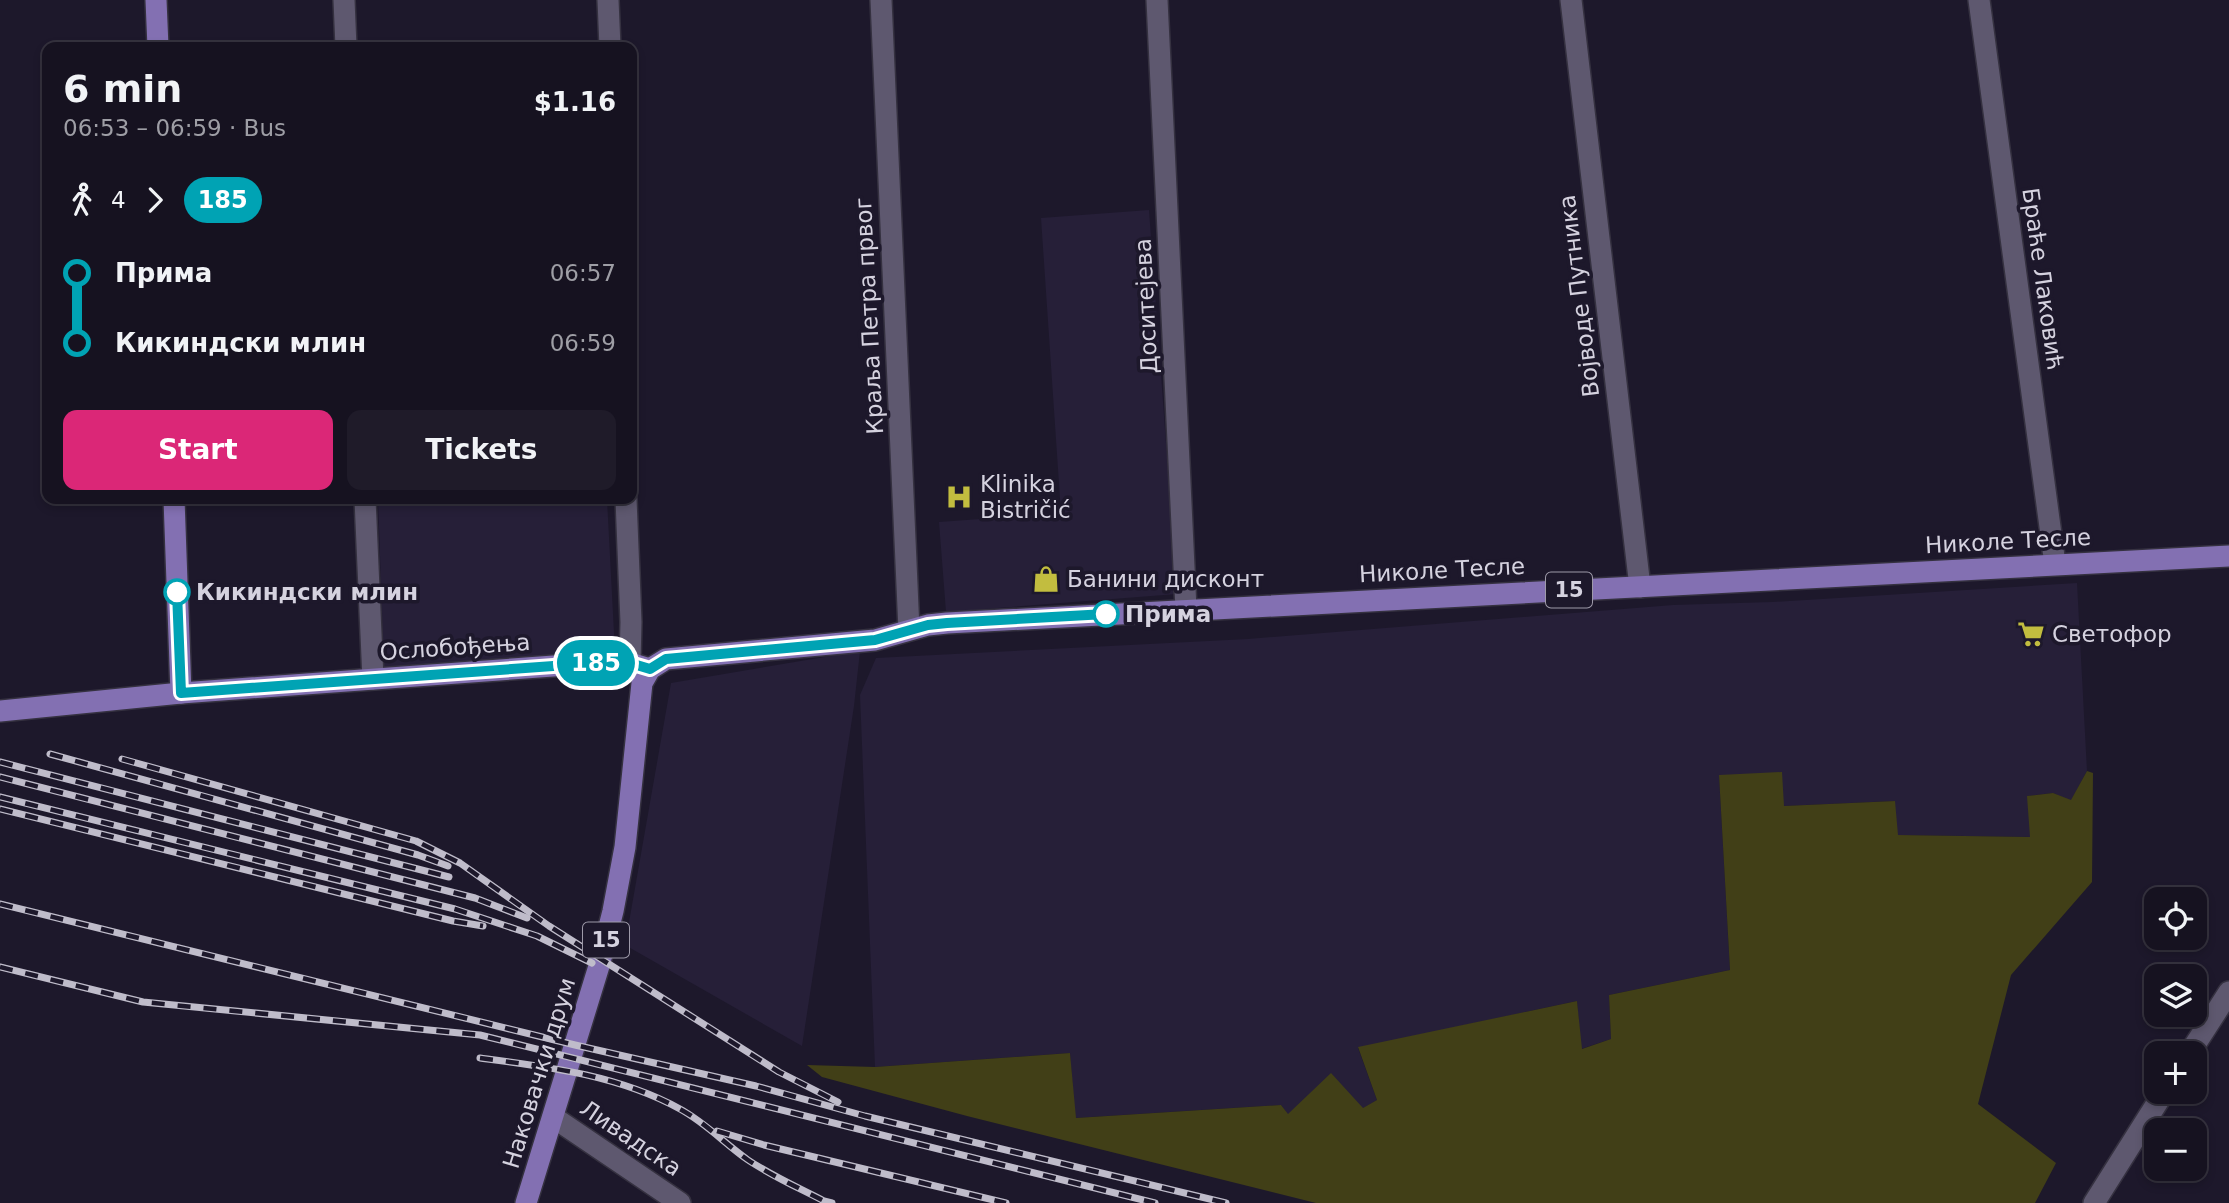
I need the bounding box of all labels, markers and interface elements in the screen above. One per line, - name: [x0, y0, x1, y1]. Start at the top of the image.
- text: 6 min: [63, 67, 182, 111]
- text: $1.16: [534, 87, 616, 117]
- text: 06:53 – 06:59 · Bus: [63, 115, 286, 141]
- icon: walk: [63, 181, 101, 219]
- icon: forward: [136, 181, 174, 219]
- text: 185: [198, 186, 248, 214]
- street label: Браће Лаковић: [2017, 186, 2069, 372]
- text: 4: [111, 187, 126, 213]
- street label: Војводе Путника: [1554, 193, 1604, 399]
- street label: Краља Петра првог: [850, 197, 888, 435]
- street label: Доситејева: [1129, 238, 1163, 374]
- text: Прима: [115, 258, 212, 288]
- text: 06:57: [550, 260, 616, 286]
- text: Кикиндски млин: [115, 328, 366, 358]
- text: 06:59: [550, 330, 616, 356]
- button: Start: [63, 410, 333, 490]
- button: Tickets: [347, 410, 616, 490]
- place label: Klinika Bistričić: [980, 471, 1071, 523]
- hospital icon: Klinika Bistričić: [944, 482, 974, 512]
- street label: Николе Тесле: [1924, 524, 2092, 558]
- street label: Николе Тесле: [1358, 553, 1526, 587]
- shop icon: Банини дисконт: [1031, 564, 1061, 594]
- place label: Банини дисконт: [1067, 566, 1264, 592]
- road number: 15: [1546, 572, 1592, 608]
- marker: Кикиндски млин: [164, 579, 190, 605]
- place label: Кикиндски млин: [196, 579, 418, 605]
- marker: Прима: [1093, 601, 1119, 627]
- place label: Прима: [1125, 601, 1211, 627]
- supermarket icon: Светофор: [2016, 619, 2046, 649]
- place label: Светофор: [2052, 621, 2172, 647]
- street label: Ослобођења: [379, 629, 531, 665]
- line badge: 185: [556, 640, 636, 686]
- text: 185: [571, 649, 621, 677]
- map controls: [2144, 887, 2207, 1181]
- button: locate: [2144, 887, 2207, 950]
- road number: 15: [583, 922, 629, 958]
- button: layers: [2144, 964, 2207, 1027]
- street label: Наковачки друм: [498, 974, 580, 1172]
- button: +: [2144, 1041, 2207, 1104]
- street label: Ливадска: [575, 1095, 687, 1181]
- button: −: [2144, 1118, 2207, 1181]

